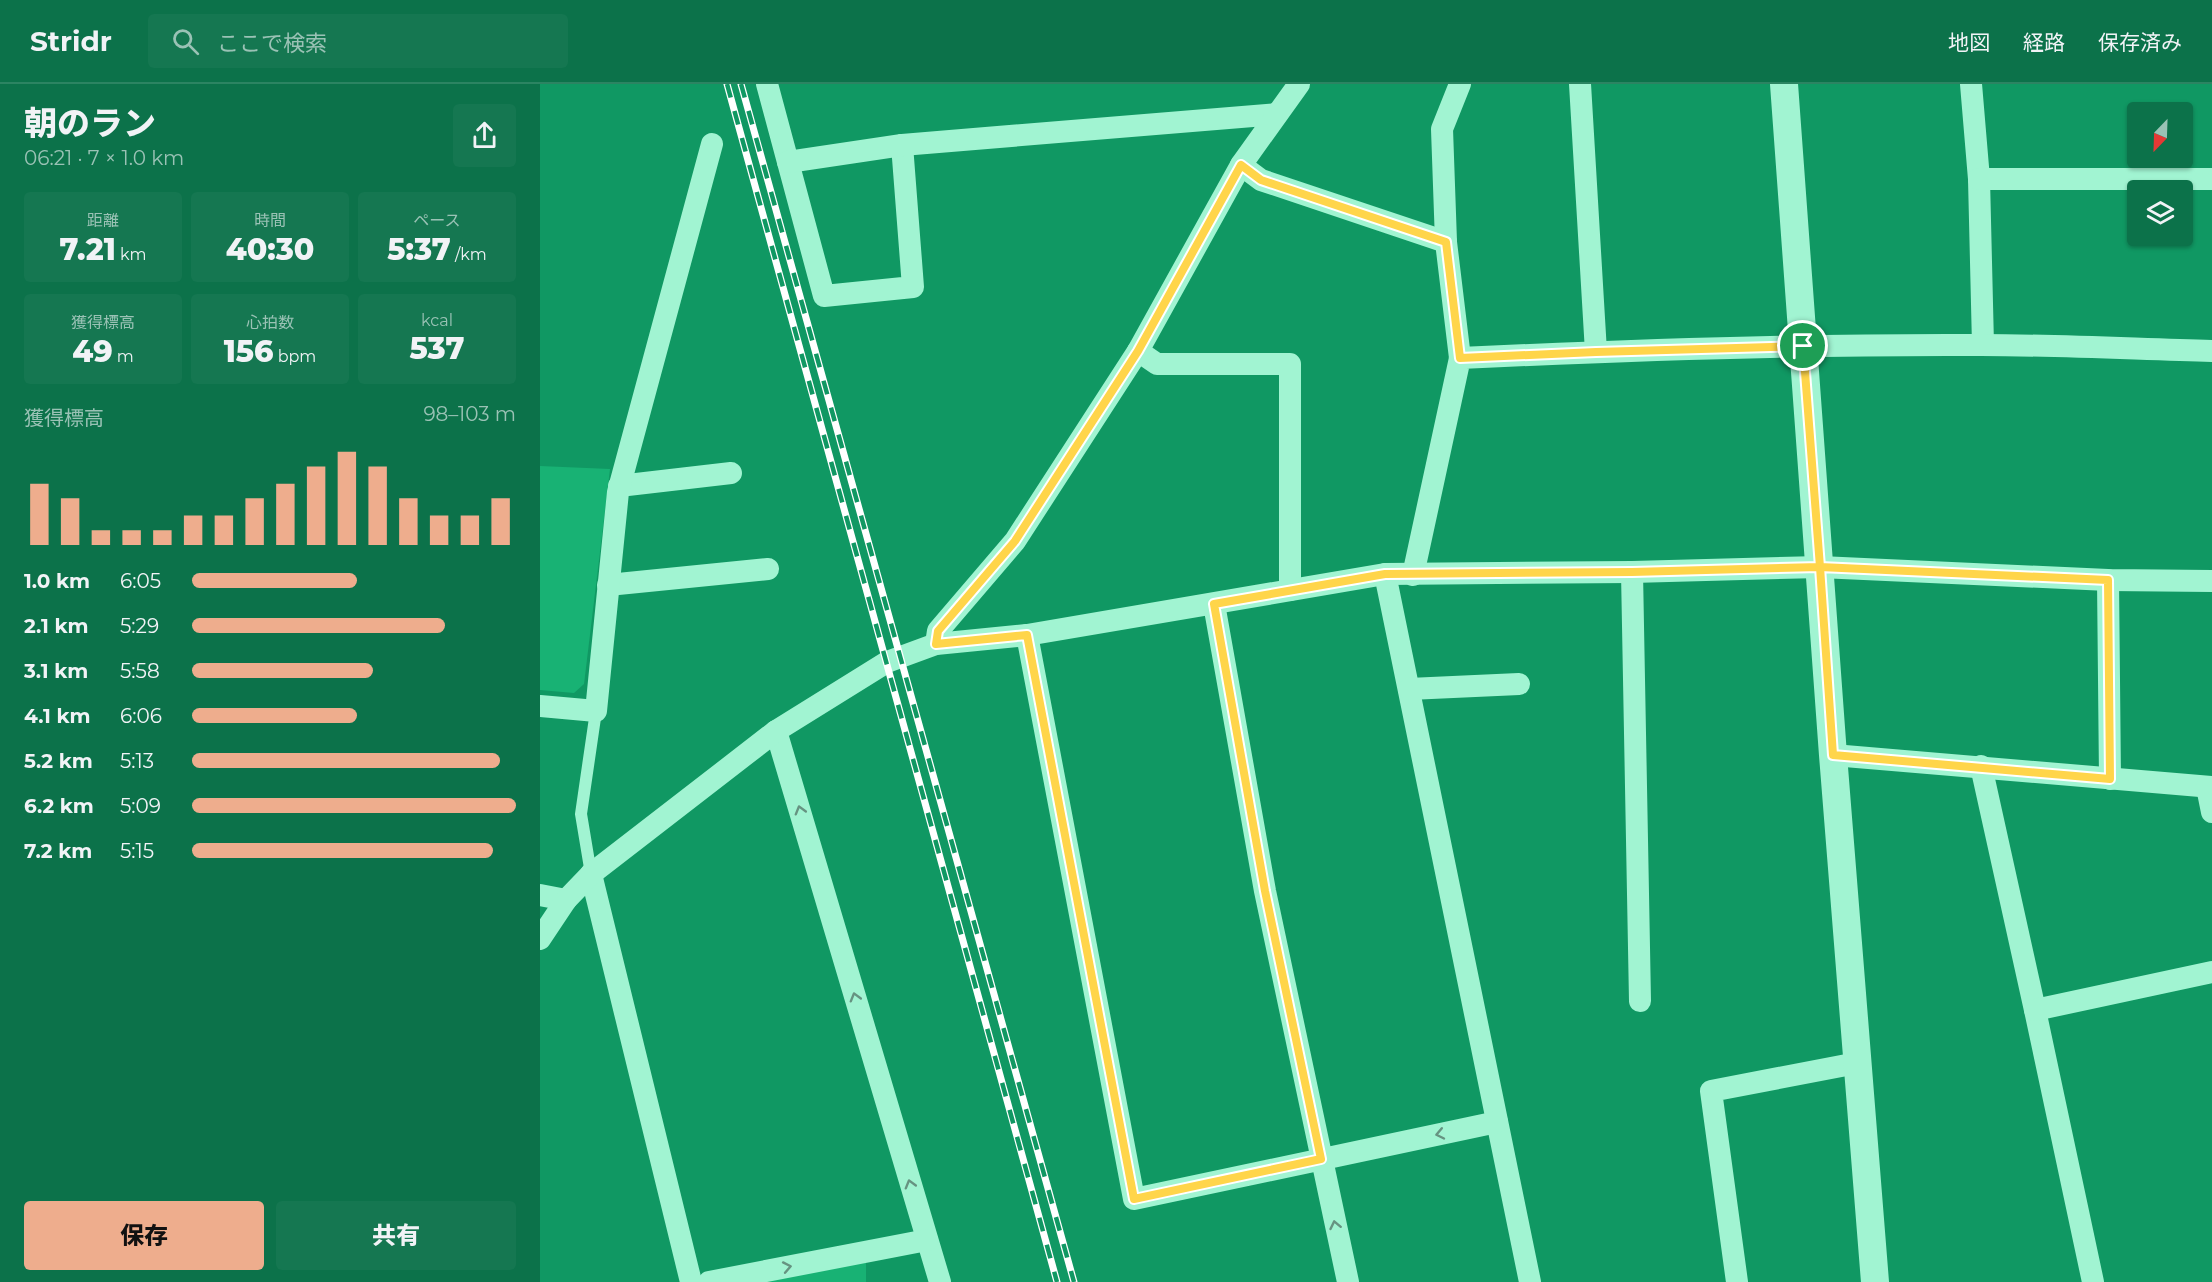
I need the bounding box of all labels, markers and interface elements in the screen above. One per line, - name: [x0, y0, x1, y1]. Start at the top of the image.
- search box: [148, 14, 568, 68]
- text: Stridr: [30, 24, 112, 58]
- icon: search: [169, 25, 202, 58]
- text: ここで検索: [217, 30, 327, 57]
- text: 地図: [1948, 30, 1990, 55]
- text: 経路: [2023, 30, 2065, 55]
- text: 保存済み: [2098, 30, 2182, 55]
- north arrow: [2127, 102, 2193, 168]
- map controls: [2127, 102, 2193, 246]
- text: 朝のラン: [24, 103, 156, 143]
- button: share: [453, 104, 516, 167]
- text: 06:21 · 7 × 1.0 km: [24, 146, 184, 170]
- button: layers: [2127, 180, 2193, 246]
- text: 距離: [87, 211, 119, 230]
- text: 時間: [254, 211, 286, 230]
- text: ペース: [413, 211, 461, 230]
- text: 7.21: [59, 231, 116, 268]
- text: 40:30: [226, 231, 314, 268]
- text: 5:37: [387, 231, 451, 268]
- text: km: [116, 245, 147, 264]
- text: /km: [451, 245, 487, 264]
- text: kcal: [421, 311, 453, 330]
- text: 獲得標高: [71, 313, 135, 332]
- text: 心拍数: [246, 313, 294, 332]
- pin: [1777, 320, 1828, 371]
- icon: arrive: [1786, 329, 1819, 362]
- text: 537: [410, 330, 464, 367]
- text: 49: [72, 333, 113, 370]
- text: 156: [224, 333, 273, 370]
- text: m: [113, 347, 134, 366]
- text: bpm: [273, 347, 316, 366]
- text: 98–103 m: [423, 402, 516, 426]
- text: 獲得標高: [24, 406, 104, 430]
- text: 1.0 km: [24, 569, 90, 593]
- text: 6:05: [120, 569, 161, 593]
- text: 2.1 km: [24, 614, 88, 638]
- text: 5:29: [120, 614, 159, 638]
- text: 3.1 km: [24, 659, 88, 683]
- text: 5:58: [120, 659, 160, 683]
- text: 4.1 km: [24, 704, 91, 728]
- text: 6:06: [120, 704, 162, 728]
- text: 5.2 km: [24, 749, 93, 773]
- text: 5:13: [120, 749, 154, 773]
- text: 6.2 km: [24, 794, 94, 818]
- text: 5:09: [120, 794, 161, 818]
- one-way arrow: [795, 805, 807, 816]
- text: 7.2 km: [24, 839, 92, 863]
- text: 5:15: [120, 839, 154, 863]
- one-way arrow: [850, 992, 862, 1003]
- one-way arrow: [1435, 1127, 1445, 1140]
- one-way arrow: [905, 1179, 917, 1190]
- button: 保存: [24, 1201, 264, 1270]
- button: 共有: [276, 1201, 516, 1270]
- one-way arrow: [1329, 1220, 1342, 1230]
- one-way arrow: [782, 1261, 792, 1274]

